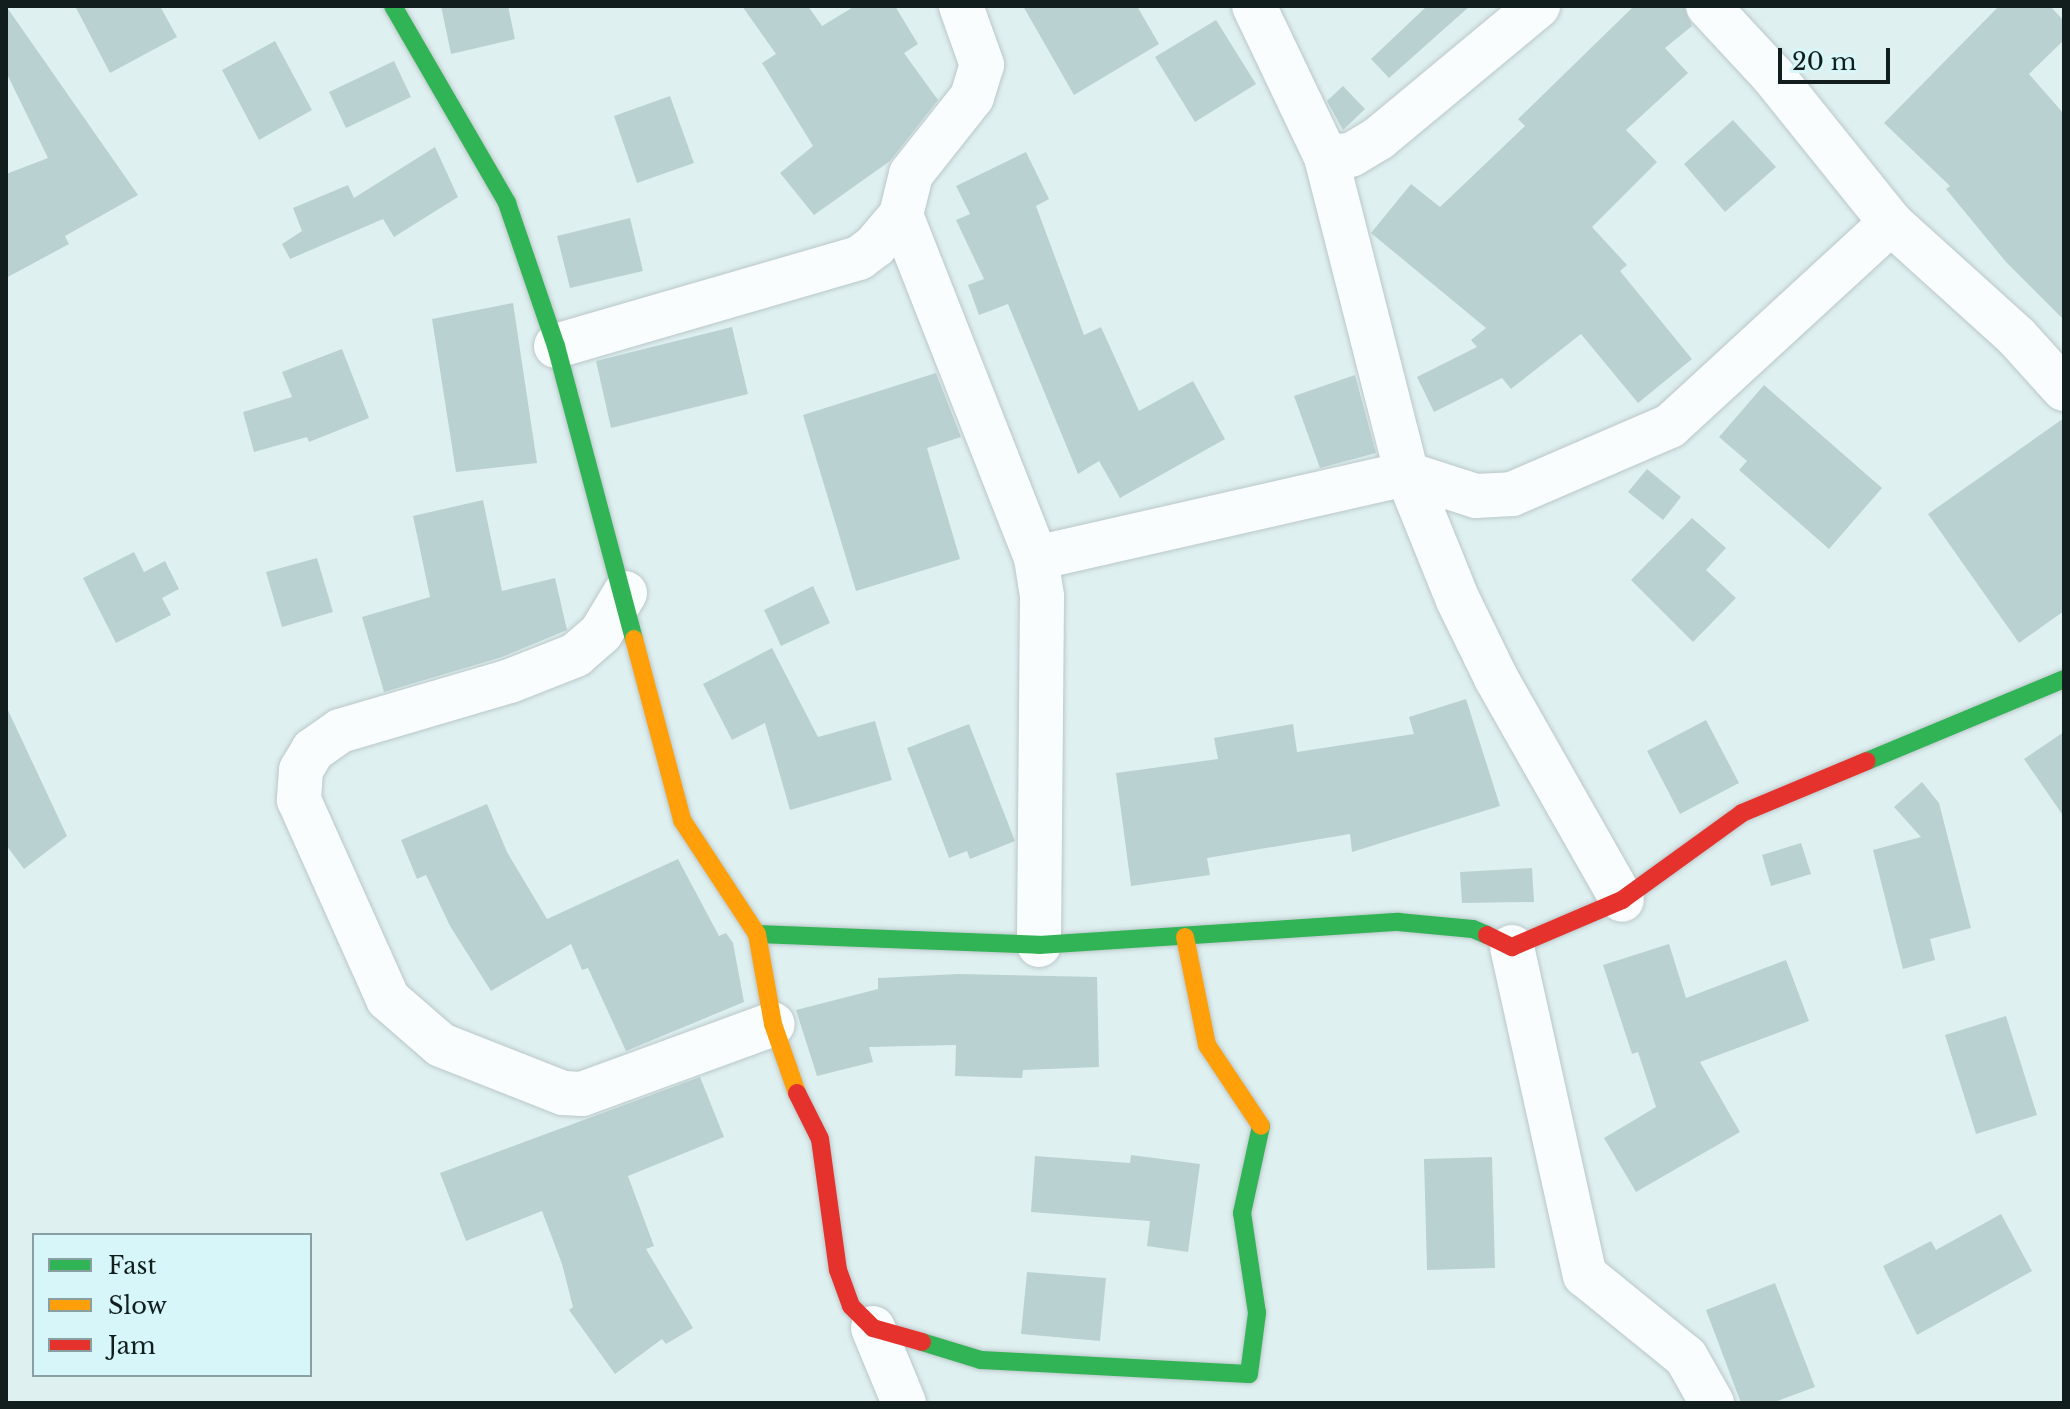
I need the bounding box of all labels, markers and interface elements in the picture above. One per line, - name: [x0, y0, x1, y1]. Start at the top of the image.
- scale bar: [1782, 32, 1894, 82]
- text: 20 m: [1792, 47, 1857, 76]
- legend: [32, 1233, 312, 1377]
- text: Fast: [108, 1251, 156, 1280]
- text: Slow: [108, 1291, 167, 1320]
- text: Jam: [108, 1331, 156, 1360]

